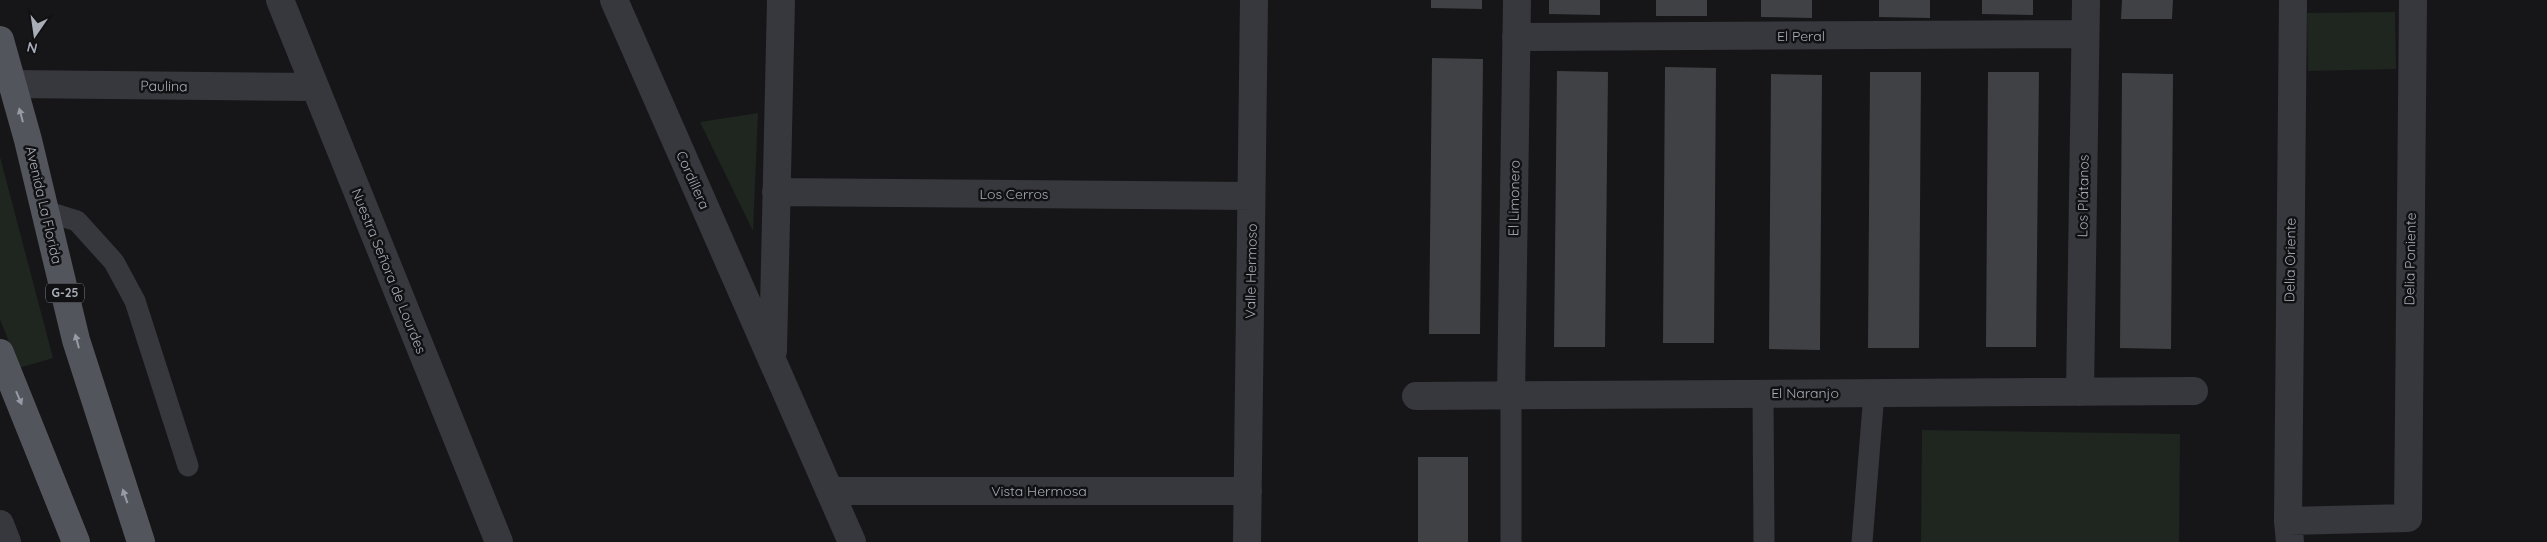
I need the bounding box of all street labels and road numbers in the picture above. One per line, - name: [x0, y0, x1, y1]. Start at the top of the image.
- street label: El Peral: [1777, 27, 1825, 45]
- street label: Paulina: [140, 77, 188, 95]
- street label: Avenida La Florida: [22, 144, 66, 266]
- street label: Cordillera: [672, 148, 714, 212]
- street label: Los Plátanos: [2073, 155, 2093, 237]
- street label: El Limonero: [1504, 160, 1524, 236]
- street label: Los Cerros: [980, 185, 1048, 203]
- street label: Nuestra Señora de Lourdes: [348, 186, 430, 356]
- street label: Delia Poniente: [2400, 212, 2420, 306]
- street label: Delia Oriente: [2280, 218, 2300, 302]
- street label: Valle Hermoso: [1241, 223, 1261, 319]
- road number: G-25: [46, 284, 84, 302]
- street label: El Naranjo: [1771, 384, 1839, 402]
- street label: Vista Hermosa: [991, 482, 1087, 500]

